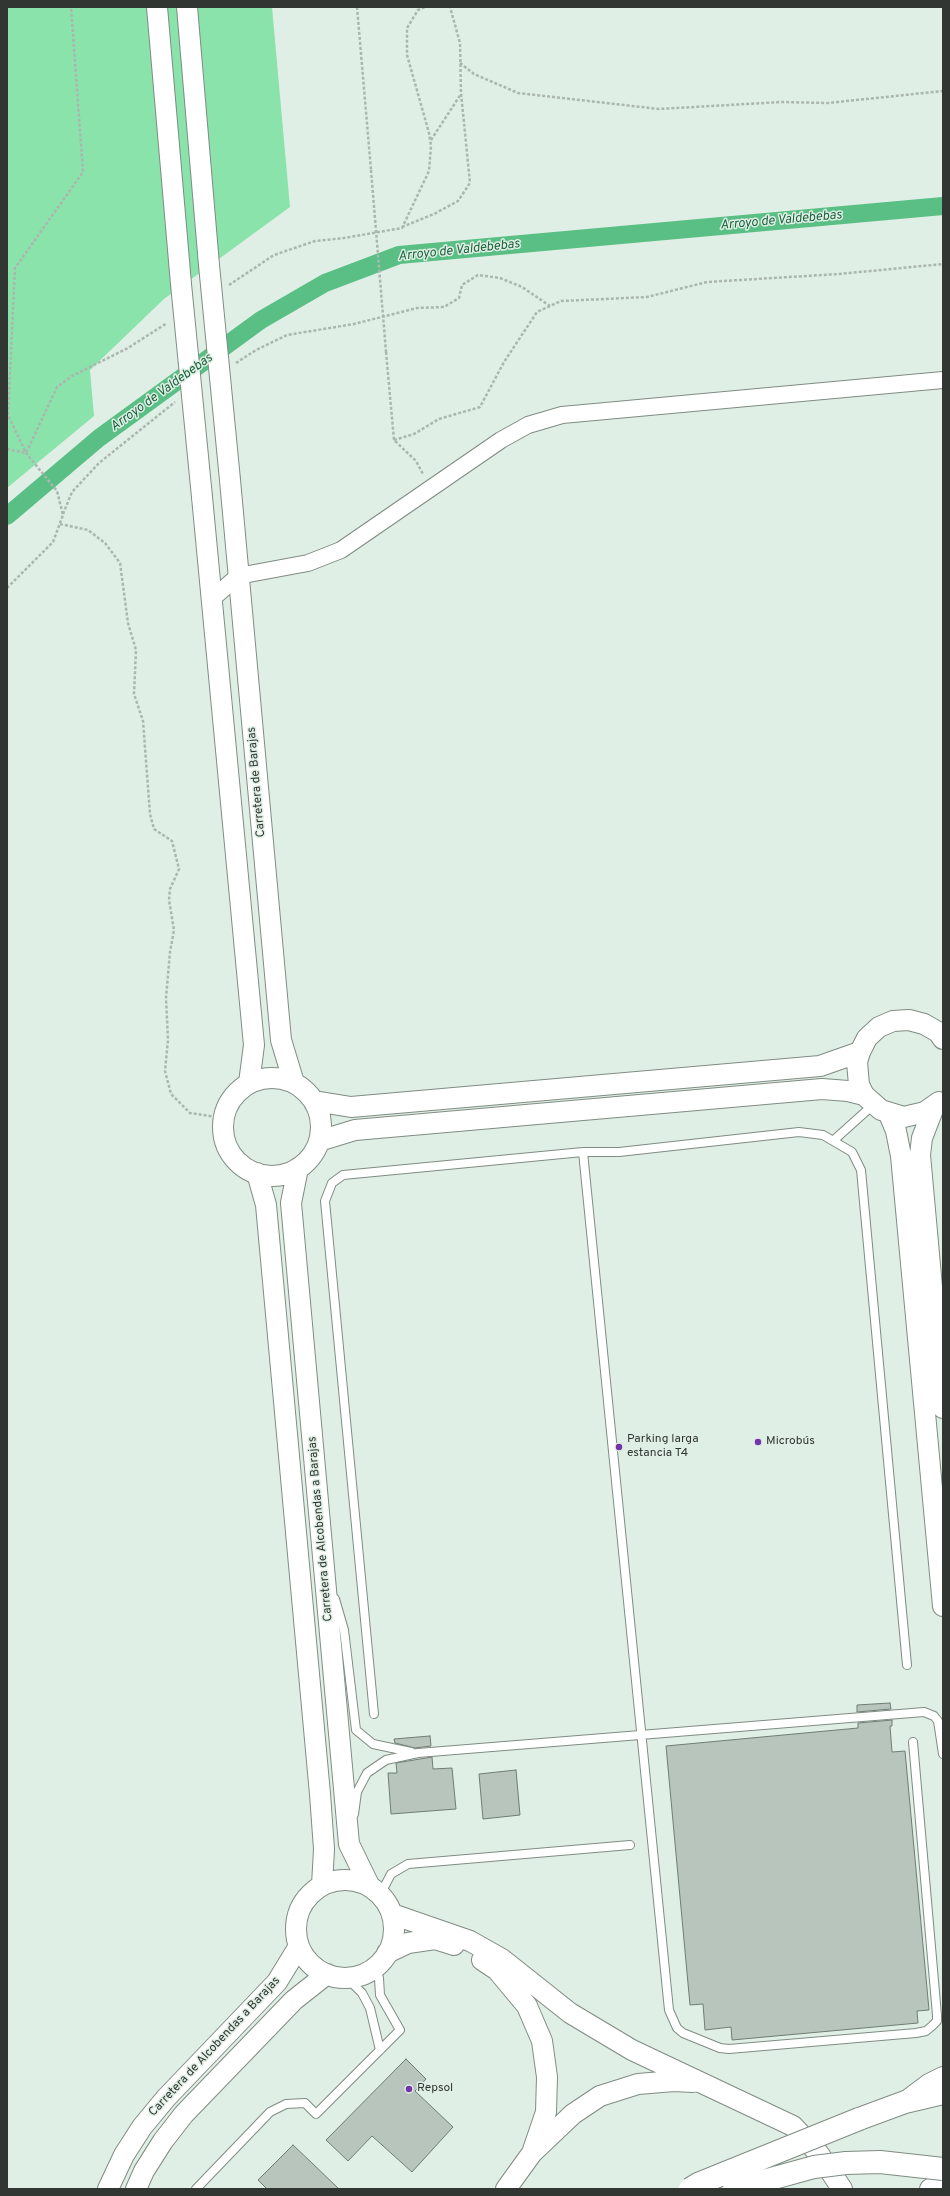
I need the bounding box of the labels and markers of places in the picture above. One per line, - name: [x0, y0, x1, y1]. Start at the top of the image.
- place label: Parking larga estancia T4: [627, 1433, 698, 1461]
- place label: Microbús: [766, 1435, 815, 1449]
- marker: Microbús: [753, 1437, 763, 1447]
- marker: Parking larga estancia T4: [614, 1442, 624, 1452]
- place label: Repsol: [417, 2082, 453, 2096]
- marker: Repsol: [404, 2084, 414, 2094]

